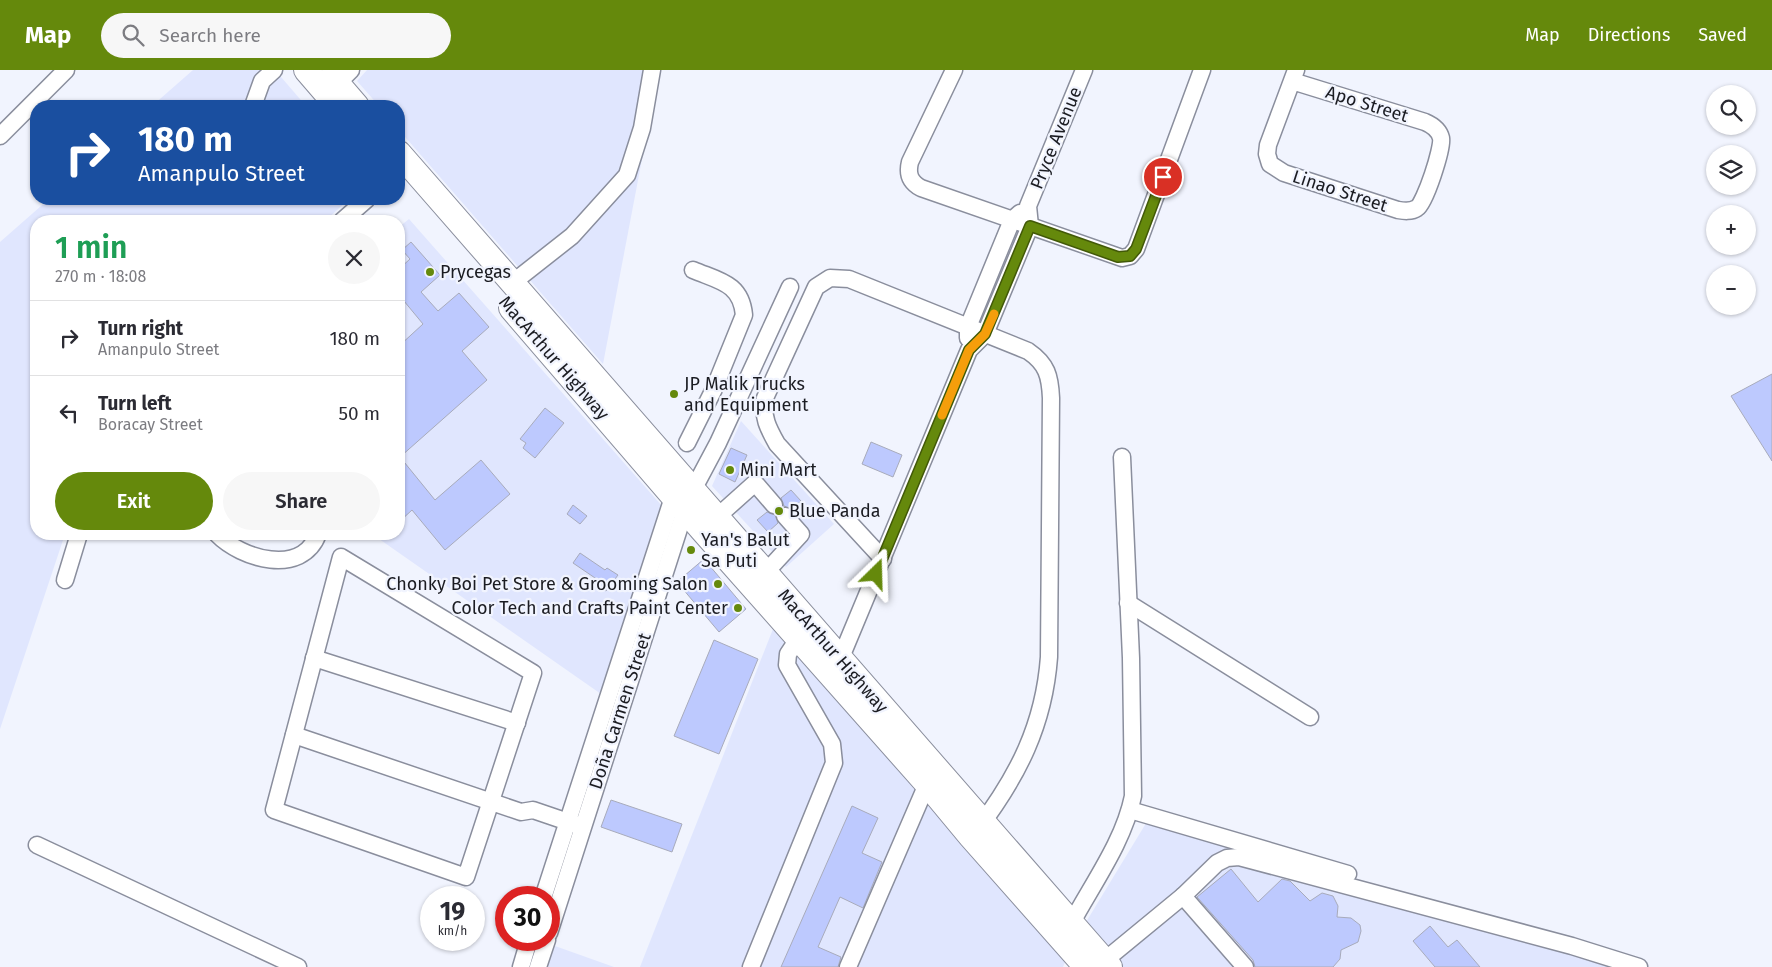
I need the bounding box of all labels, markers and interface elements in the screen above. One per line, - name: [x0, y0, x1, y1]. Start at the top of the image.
- search box: [101, 13, 451, 58]
- text: Map: [25, 21, 71, 49]
- icon: search: [119, 21, 147, 49]
- text: Search here: [159, 24, 261, 47]
- text: Map: [1525, 24, 1560, 46]
- text: Directions: [1588, 24, 1670, 46]
- text: Saved: [1698, 24, 1747, 46]
- street label: Apo Street: [1323, 81, 1411, 127]
- street label: Pryce Avenue: [1025, 84, 1087, 192]
- map controls: [1706, 85, 1756, 315]
- button: search: [1706, 85, 1756, 135]
- text: 180 m: [138, 118, 233, 160]
- icon: right: [55, 120, 120, 185]
- button: layers: [1706, 145, 1756, 195]
- pin: [1142, 156, 1184, 198]
- text: Amanpulo Street: [138, 160, 305, 187]
- icon: arrive: [1149, 163, 1177, 191]
- street label: Linao Street: [1290, 165, 1391, 217]
- button: +: [1706, 205, 1756, 255]
- text: 1 min: [55, 230, 127, 266]
- button: close: [328, 232, 380, 284]
- place label: Prycegas: [440, 261, 511, 283]
- button: −: [1706, 265, 1756, 315]
- marker: Prycegas: [424, 266, 436, 278]
- text: 270 m · 18:08: [55, 267, 146, 286]
- street label: MacArthur Highway: [494, 291, 614, 425]
- text: Turn right: [98, 317, 183, 340]
- icon: right: [55, 324, 83, 352]
- text: 180 m: [329, 327, 380, 350]
- text: Amanpulo Street: [98, 340, 219, 359]
- place label: JP Malik Trucks and Equipment: [684, 373, 809, 416]
- marker: JP Malik Trucks and Equipment: [668, 388, 680, 400]
- text: Turn left: [98, 392, 172, 415]
- icon: left: [55, 399, 83, 427]
- text: 50 m: [339, 402, 380, 425]
- text: Boracay Street: [98, 415, 203, 434]
- place label: Mini Mart: [740, 459, 817, 481]
- marker: Mini Mart: [724, 464, 736, 476]
- button: Exit: [55, 472, 213, 530]
- button: Share: [223, 472, 380, 530]
- place label: Blue Panda: [789, 500, 881, 522]
- marker: Blue Panda: [773, 505, 785, 517]
- place label: Yan's Balut Sa Puti: [701, 529, 790, 572]
- marker: Yan's Balut Sa Puti: [685, 544, 697, 556]
- position arrow: [849, 547, 901, 599]
- place label: Chonky Boi Pet Store & Grooming Salon: [386, 573, 708, 595]
- marker: Chonky Boi Pet Store & Grooming Salon: [712, 578, 724, 590]
- street label: MacArthur Highway: [773, 584, 893, 718]
- place label: Color Tech and Crafts Paint Center: [452, 597, 728, 619]
- marker: Color Tech and Crafts Paint Center: [732, 602, 744, 614]
- street label: Doña Carmen Street: [584, 630, 656, 792]
- speed limit sign: 30: [495, 886, 560, 951]
- text: 19: [440, 897, 465, 927]
- text: km/h: [438, 924, 467, 938]

